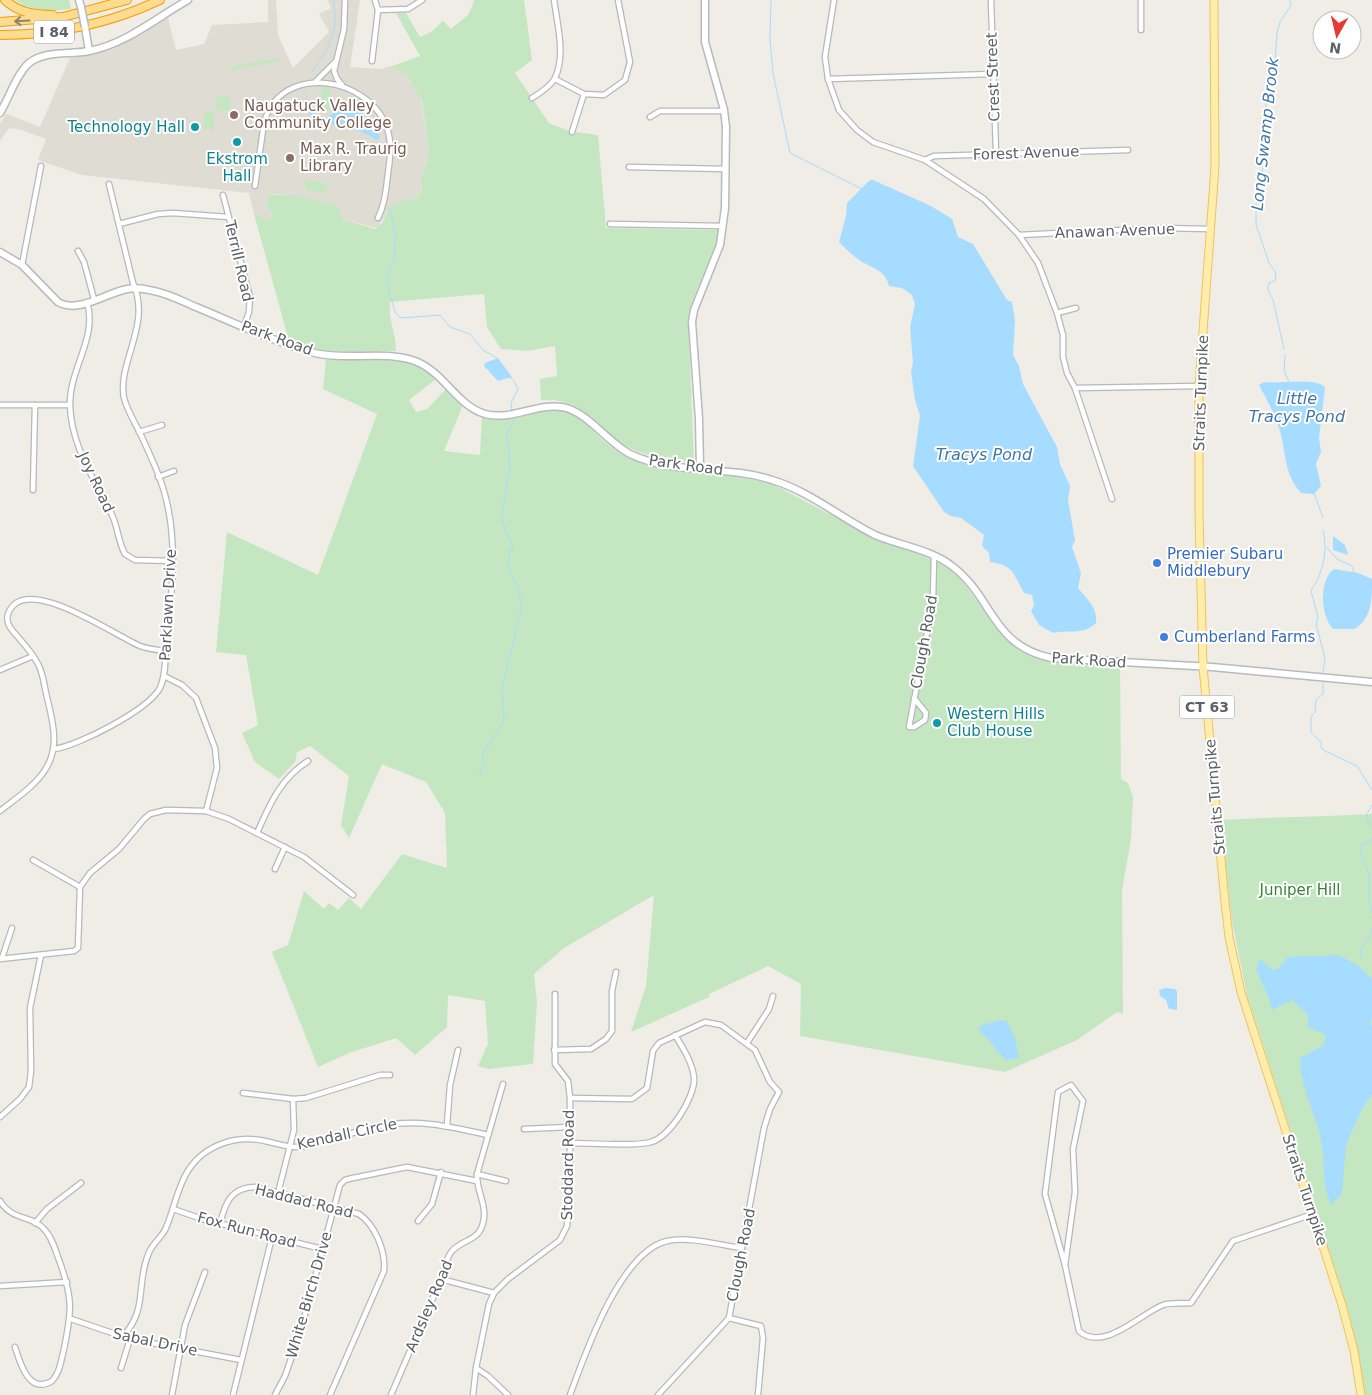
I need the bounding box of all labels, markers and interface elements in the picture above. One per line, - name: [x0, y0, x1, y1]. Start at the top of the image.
- north arrow: [1312, 10, 1362, 60]
- one-way arrow: [14, 17, 30, 26]
- road number: I 84: [34, 21, 74, 44]
- street label: Crest Street: [982, 32, 1004, 122]
- text: N: [1328, 39, 1342, 57]
- water label: Long Swamp Brook: [1247, 56, 1283, 212]
- place label: Naugatuck Valley Community College: [244, 97, 392, 132]
- marker: Naugatuck Valley Community College: [228, 109, 240, 121]
- place label: Technology Hall: [66, 118, 185, 136]
- marker: Technology Hall: [189, 121, 201, 133]
- marker: Ekstrom Hall: [231, 136, 243, 148]
- place label: Max R. Traurig Library: [300, 140, 407, 175]
- street label: Forest Avenue: [972, 142, 1080, 164]
- place label: Ekstrom Hall: [206, 150, 268, 185]
- marker: Max R. Traurig Library: [284, 152, 296, 164]
- street label: Terrill Road: [221, 218, 257, 303]
- street label: Anawan Avenue: [1055, 220, 1175, 242]
- street label: Park Road: [239, 317, 315, 359]
- street label: Straits Turnpike: [1190, 335, 1212, 451]
- water label: Little Tracys Pond: [1249, 389, 1346, 426]
- water label: Tracys Pond: [936, 445, 1033, 464]
- street label: Joy Road: [74, 448, 118, 515]
- street label: Park Road: [648, 451, 724, 479]
- place label: Premier Subaru Middlebury: [1167, 545, 1283, 580]
- street label: Parklawn Drive: [156, 548, 180, 662]
- marker: Premier Subaru Middlebury: [1151, 557, 1163, 569]
- street label: Clough Road: [907, 594, 941, 690]
- place label: Cumberland Farms: [1174, 628, 1316, 646]
- marker: Cumberland Farms: [1158, 631, 1170, 643]
- street label: Park Road: [1051, 648, 1127, 672]
- road number: CT 63: [1180, 696, 1234, 719]
- place label: Western Hills Club House: [947, 705, 1045, 740]
- marker: Western Hills Club House: [931, 717, 943, 729]
- street label: Straits Turnpike: [1201, 738, 1229, 856]
- park label: Juniper Hill: [1258, 881, 1341, 899]
- street label: Stoddard Road: [558, 1110, 578, 1220]
- street label: Kendall Circle: [295, 1115, 399, 1153]
- street label: Straits Turnpike: [1278, 1132, 1332, 1248]
- street label: Haddad Road: [253, 1180, 355, 1222]
- street label: Clough Road: [723, 1207, 759, 1303]
- street label: Fox Run Road: [196, 1208, 298, 1252]
- street label: White Birch Drive: [282, 1229, 336, 1361]
- street label: Ardsley Road: [402, 1257, 456, 1355]
- street label: Sabal Drive: [111, 1324, 199, 1360]

